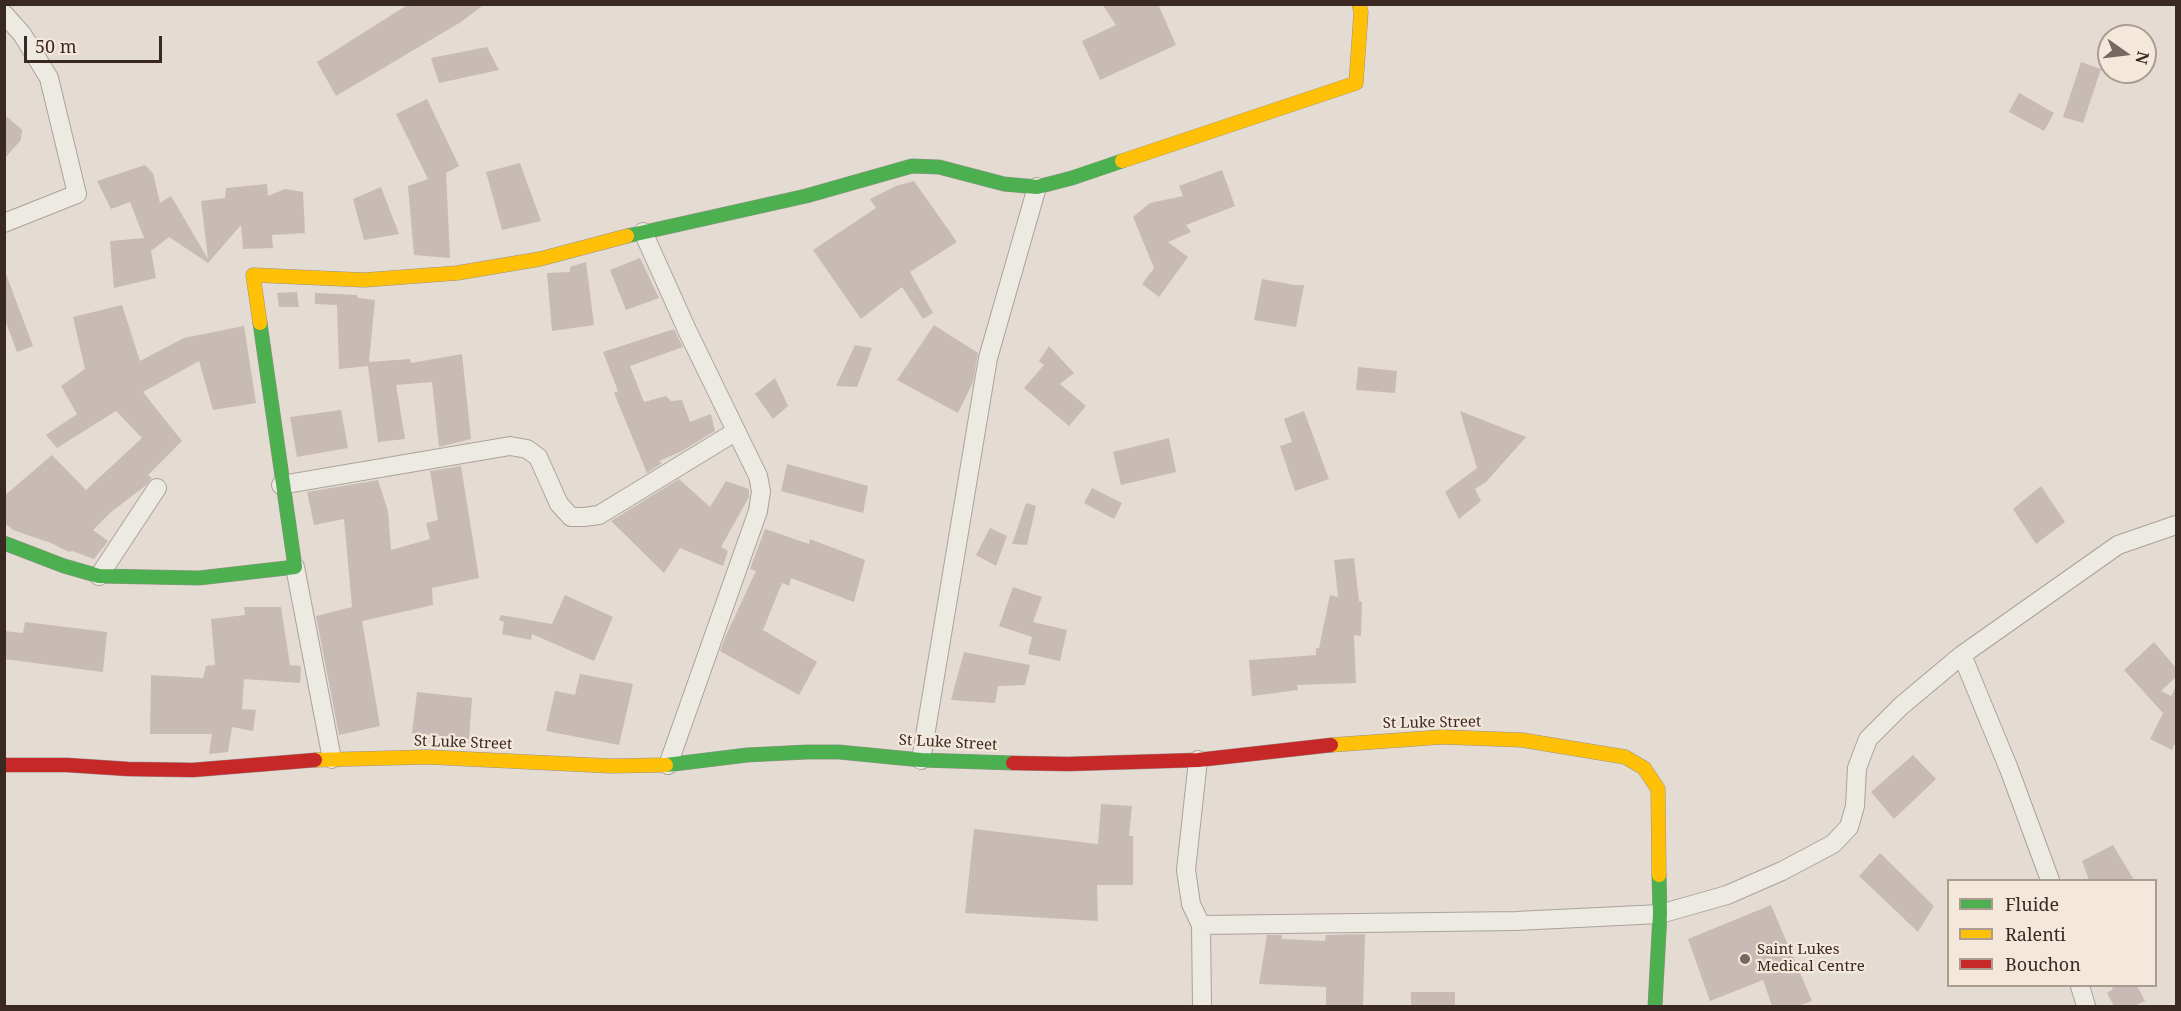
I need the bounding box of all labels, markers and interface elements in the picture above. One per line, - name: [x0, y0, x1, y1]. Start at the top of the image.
- scale bar: [27, 24, 165, 62]
- north arrow: [2097, 24, 2157, 84]
- text: 50 m: [35, 34, 77, 58]
- text: N: [2130, 49, 2155, 67]
- street label: St Luke Street: [1383, 713, 1481, 733]
- street label: St Luke Street: [898, 731, 998, 755]
- street label: St Luke Street: [413, 732, 513, 754]
- legend: [1947, 879, 2157, 987]
- text: Fluide: [2005, 892, 2059, 916]
- text: Ralenti: [2005, 922, 2066, 946]
- place label: Saint Lukes Medical Centre: [1757, 941, 1865, 976]
- marker: Saint Lukes Medical Centre: [1738, 952, 1752, 966]
- text: Bouchon: [2005, 952, 2081, 976]

